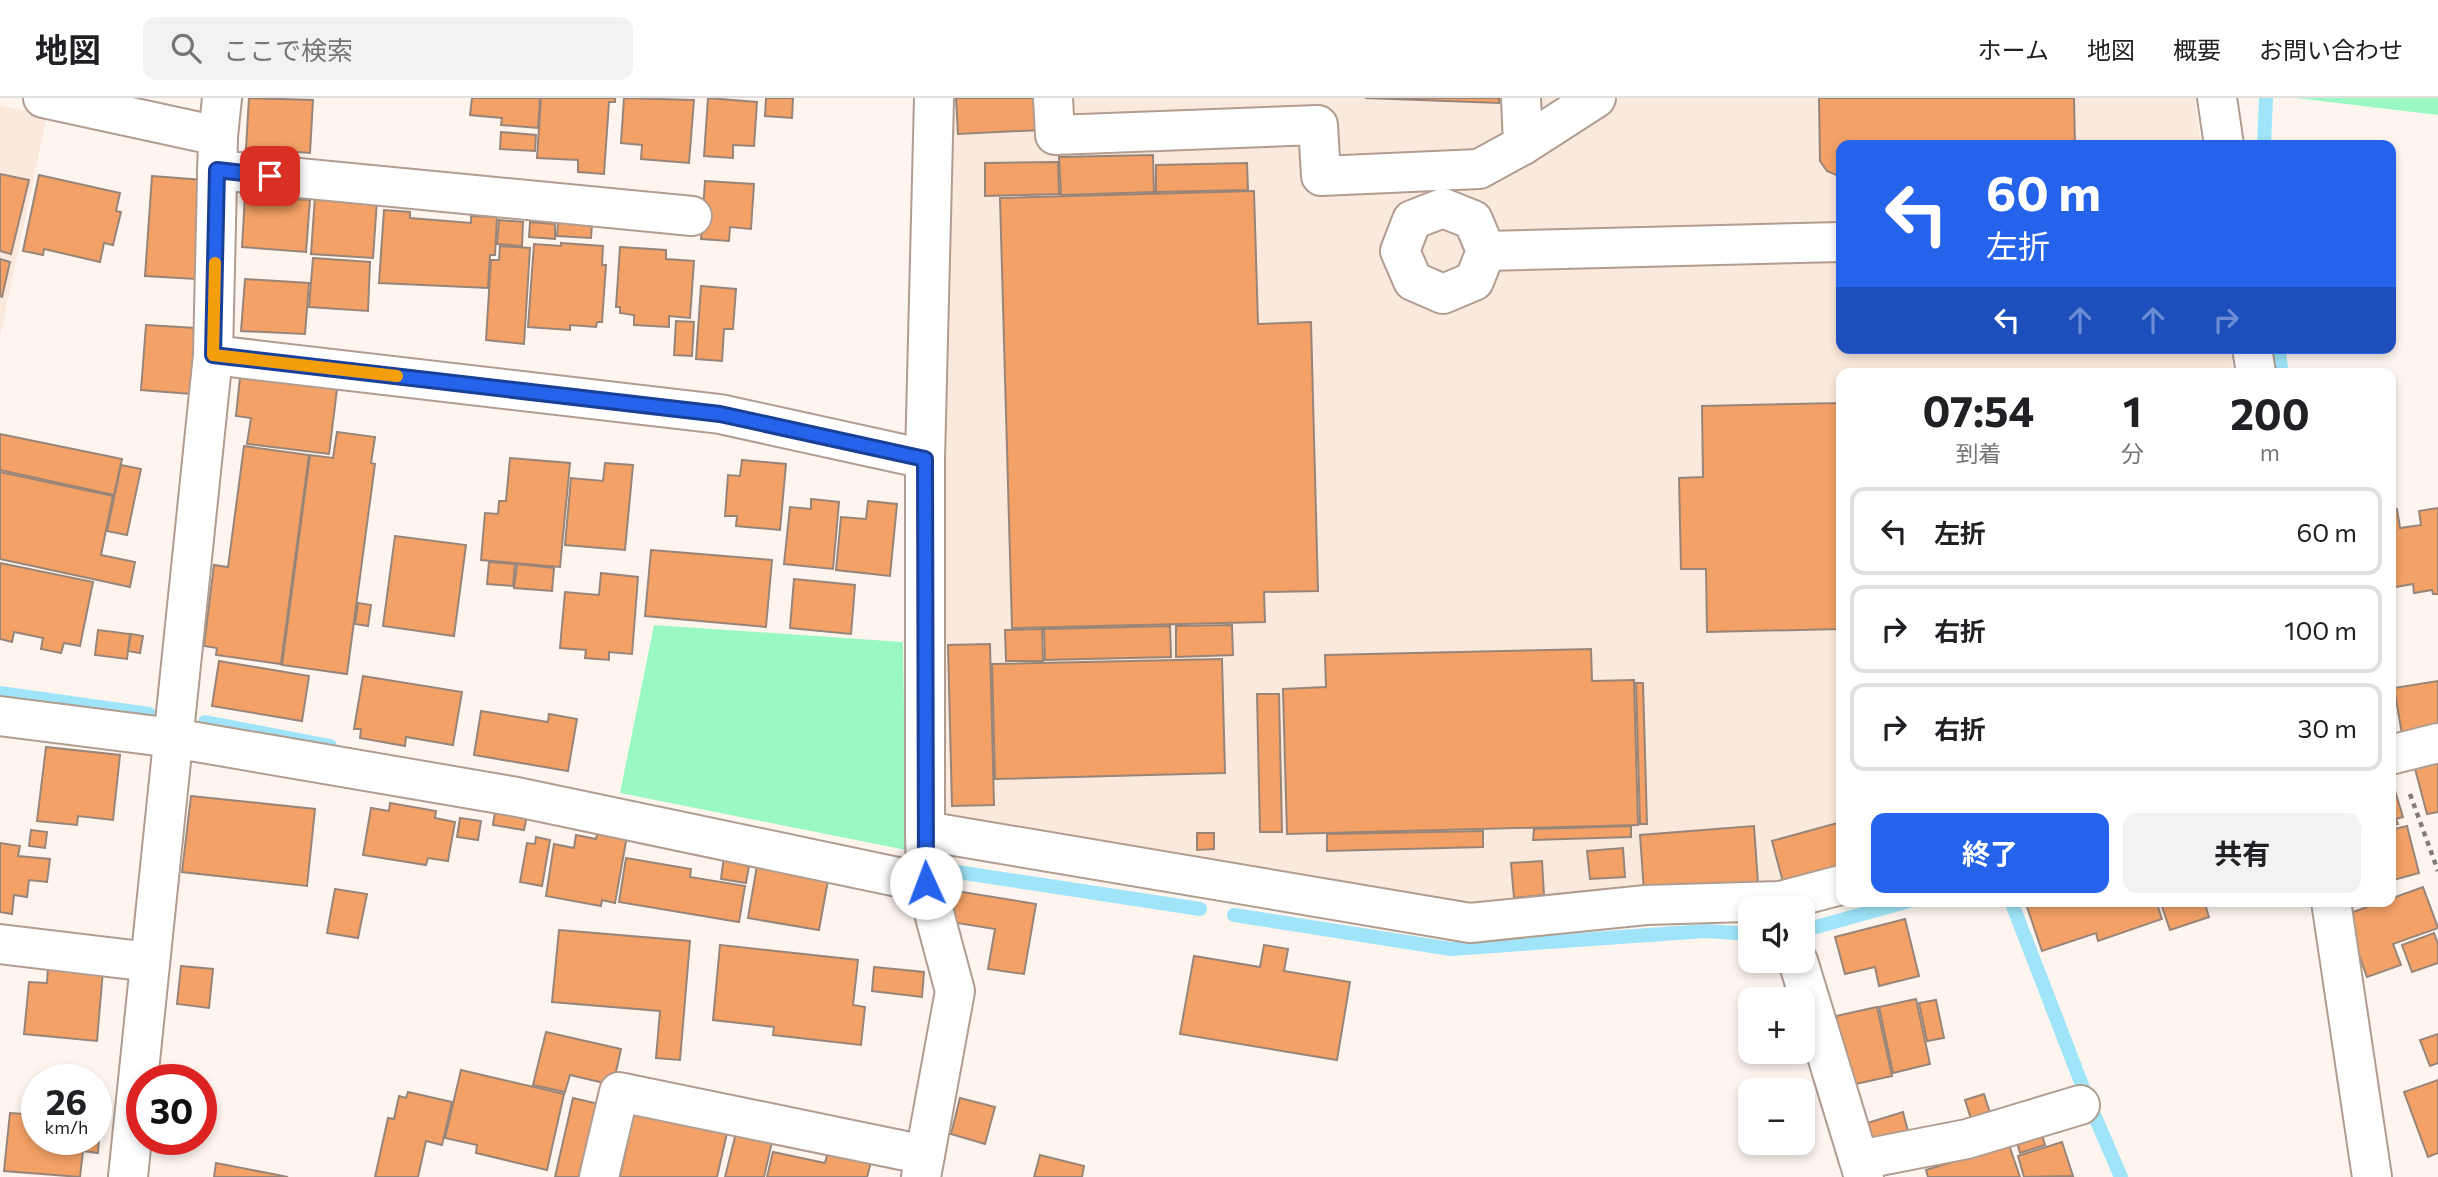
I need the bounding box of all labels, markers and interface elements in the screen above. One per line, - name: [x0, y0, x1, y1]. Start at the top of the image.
- search box: [143, 17, 633, 80]
- text: 地図: [35, 28, 101, 69]
- icon: search: [167, 29, 205, 67]
- text: ここで検索: [223, 34, 353, 65]
- text: ホーム: [1978, 35, 2049, 64]
- text: 地図: [2087, 35, 2135, 64]
- text: 概要: [2173, 35, 2221, 64]
- text: お問い合わせ: [2259, 35, 2403, 64]
- pin: [240, 146, 300, 206]
- icon: arrive: [251, 157, 289, 195]
- text: 60 m: [1986, 161, 2101, 221]
- icon: left: [1871, 168, 1962, 259]
- text: 左折: [1986, 225, 2050, 265]
- icon: left: [1988, 301, 2026, 339]
- icon: ahead: [2061, 301, 2099, 339]
- icon: ahead: [2134, 301, 2172, 339]
- icon: right: [2207, 301, 2245, 339]
- text: 07:54: [1922, 384, 2034, 436]
- text: 1: [2123, 384, 2142, 436]
- text: 200: [2230, 387, 2310, 439]
- text: m: [2260, 438, 2280, 466]
- text: 到着: [1955, 439, 2001, 467]
- text: 分: [2121, 439, 2144, 467]
- icon: left: [1875, 512, 1913, 550]
- text: 60 m: [2297, 516, 2357, 547]
- text: 左折: [1934, 517, 1986, 548]
- icon: right: [1875, 610, 1913, 648]
- text: 100 m: [2284, 614, 2357, 645]
- text: 右折: [1934, 615, 1986, 646]
- icon: right: [1875, 708, 1913, 746]
- text: 30 m: [2298, 712, 2357, 743]
- text: 右折: [1934, 713, 1986, 744]
- button: 終了: [1871, 813, 2109, 893]
- button: 共有: [2123, 813, 2361, 893]
- position arrow: [889, 846, 963, 920]
- map controls: [1738, 896, 1815, 1155]
- button: sound: [1738, 896, 1815, 973]
- button: +: [1738, 987, 1815, 1064]
- speed limit sign: 30: [126, 1064, 217, 1155]
- button: −: [1738, 1078, 1815, 1155]
- text: 26: [46, 1079, 87, 1122]
- text: km/h: [45, 1116, 88, 1138]

